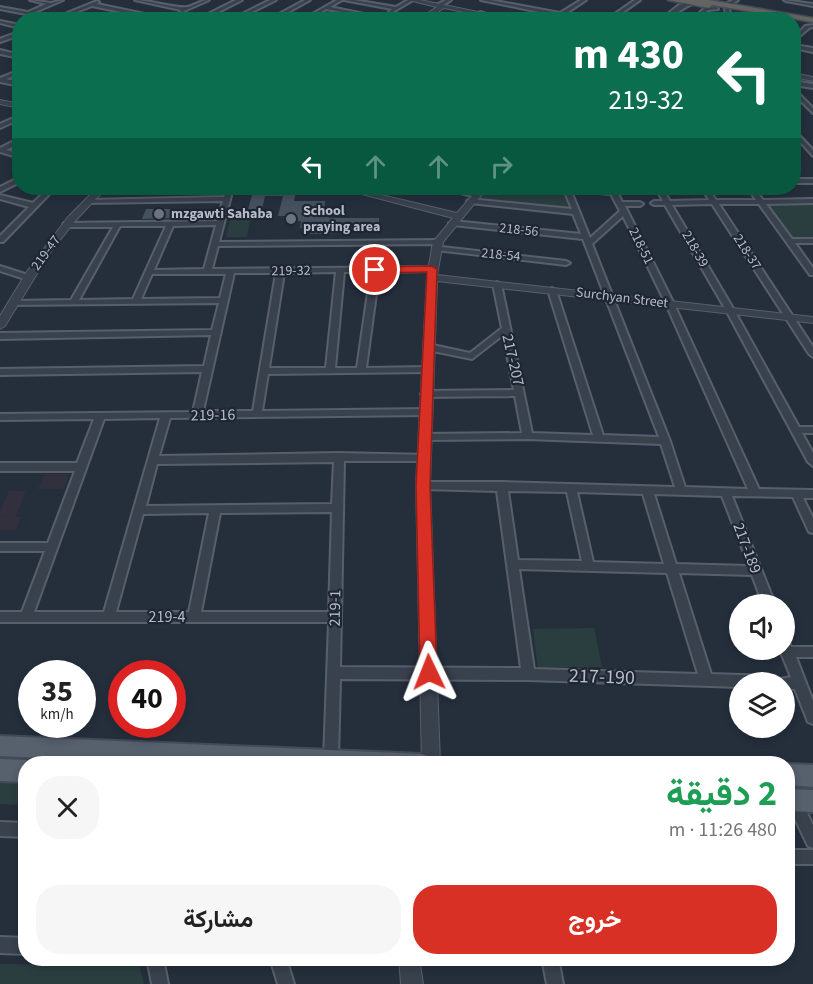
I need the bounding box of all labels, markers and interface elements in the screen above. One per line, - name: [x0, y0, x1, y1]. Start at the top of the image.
- text: 430 m: [573, 25, 684, 85]
- icon: left: [705, 36, 783, 114]
- text: 219-32: [609, 81, 684, 120]
- icon: left: [296, 150, 329, 183]
- icon: ahead: [359, 150, 392, 183]
- icon: ahead: [422, 150, 455, 183]
- icon: right: [485, 150, 518, 183]
- place label: School praying area: [303, 201, 380, 237]
- place label: mzgawti Sahaba: [171, 204, 273, 224]
- marker: mzgawti Sahaba: [152, 207, 166, 221]
- marker: School praying area: [284, 212, 298, 226]
- street label: 218-56: [498, 218, 540, 242]
- street label: 218-51: [623, 224, 659, 268]
- street label: 218-39: [677, 227, 713, 271]
- street label: 218-37: [728, 230, 766, 274]
- street label: 219-47: [26, 231, 66, 275]
- street label: 218-54: [480, 243, 522, 267]
- pin: [349, 244, 400, 295]
- icon: arrive: [358, 253, 391, 286]
- street label: 219-32: [271, 261, 311, 281]
- street label: Surchyan Street: [575, 282, 669, 314]
- street label: 217-207: [496, 332, 530, 388]
- street label: 219-16: [190, 404, 236, 426]
- street label: 217-189: [727, 519, 767, 577]
- street label: 219-1: [324, 589, 346, 627]
- map controls: [729, 594, 795, 738]
- button: sound: [729, 594, 795, 660]
- street label: 219-4: [149, 606, 185, 628]
- position arrow: [397, 640, 461, 704]
- speed limit sign: 40: [108, 660, 186, 738]
- street label: 217-190: [569, 662, 635, 692]
- text: 35: [41, 670, 73, 713]
- button: layers: [729, 672, 795, 738]
- text: km/h: [40, 704, 74, 725]
- text: 2 دقيقة: [666, 768, 777, 819]
- button: close: [36, 776, 99, 839]
- text: 480 m · 11:26: [669, 816, 777, 844]
- button: مشاركة: [36, 885, 401, 954]
- button: خروج: [413, 885, 777, 954]

